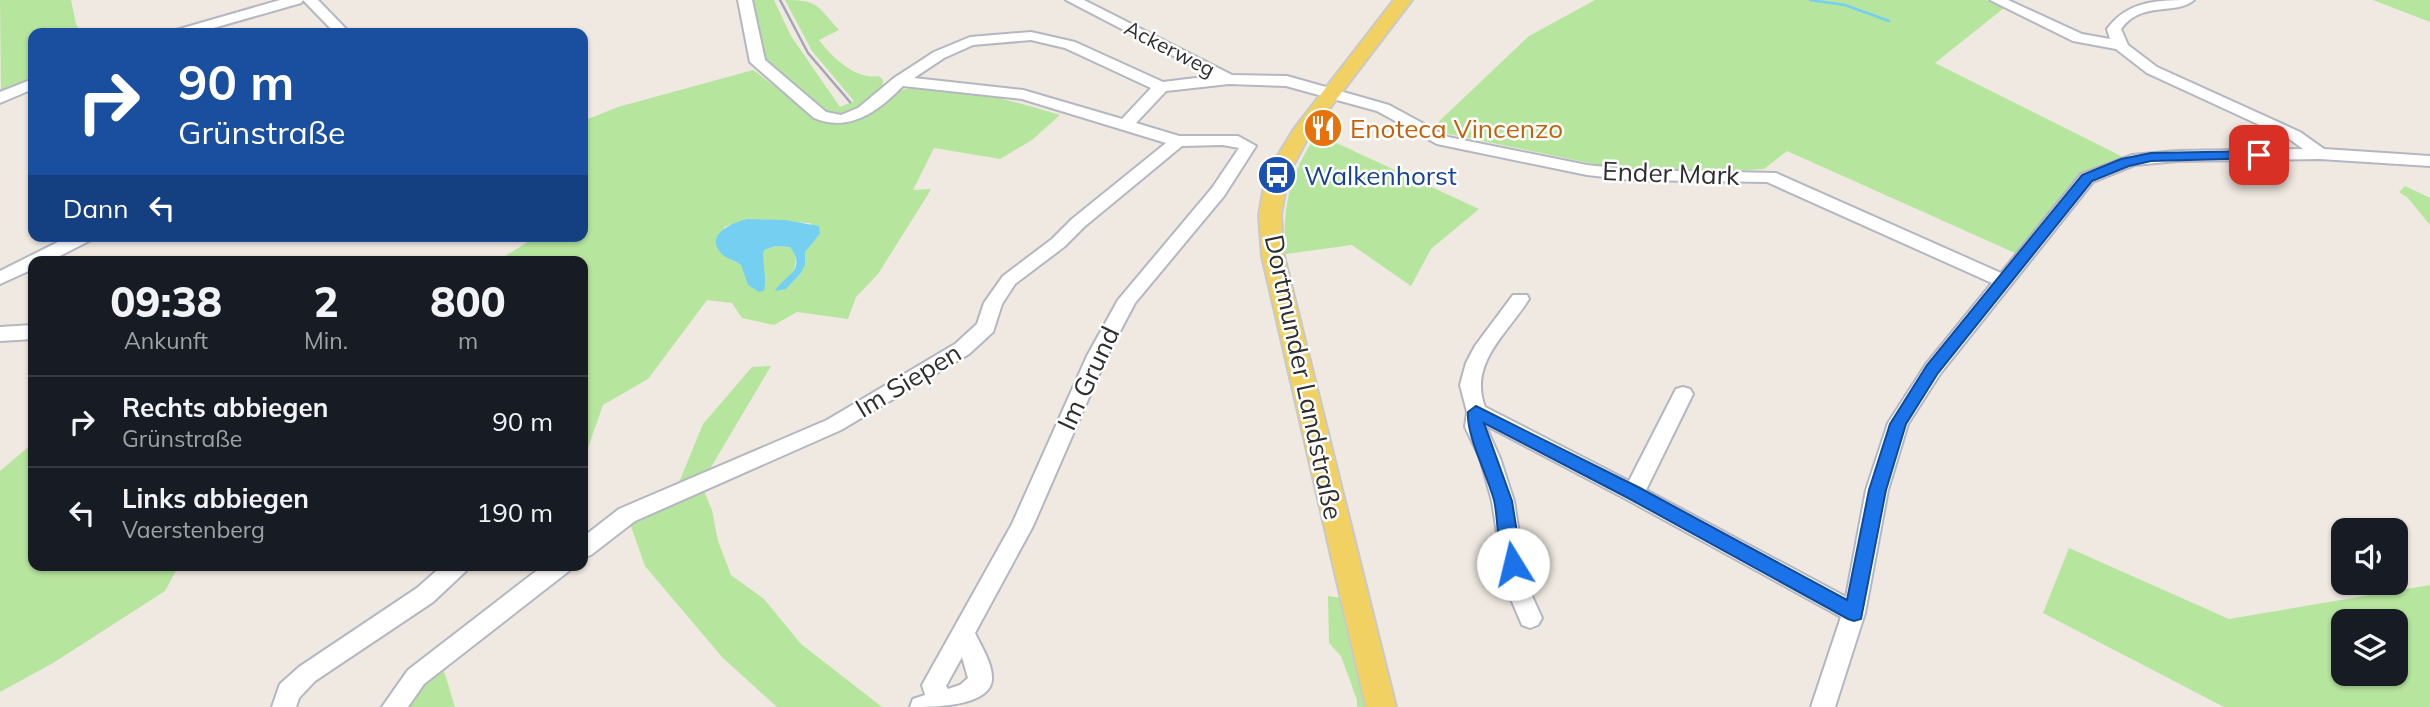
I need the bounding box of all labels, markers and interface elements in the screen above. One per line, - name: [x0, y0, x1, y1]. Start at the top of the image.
- street label: Ackerweg: [1120, 14, 1220, 82]
- text: 90 m: [178, 51, 294, 112]
- icon: right: [63, 56, 154, 147]
- restaurant icon: Enoteca Vincenzo: [1302, 107, 1344, 149]
- text: Grünstraße: [178, 112, 346, 152]
- place label: Enoteca Vincenzo: [1350, 112, 1563, 145]
- pin: [2229, 125, 2289, 185]
- icon: arrive: [2240, 136, 2278, 174]
- bus stop icon: Walkenhorst: [1256, 154, 1298, 196]
- street label: Ender Mark: [1602, 154, 1741, 192]
- place label: Walkenhorst: [1304, 159, 1457, 192]
- icon: left: [143, 189, 181, 227]
- text: Dann: [63, 192, 129, 225]
- street label: Dortmunder Landstraße: [1258, 231, 1350, 523]
- text: 09:38: [110, 275, 222, 328]
- text: 2: [313, 275, 339, 328]
- text: 800: [430, 275, 506, 328]
- street label: Im Grund: [1050, 321, 1126, 435]
- text: Ankunft: [124, 326, 208, 355]
- text: Min.: [304, 326, 348, 355]
- text: m: [458, 326, 478, 355]
- street label: Im Siepen: [849, 336, 967, 424]
- text: Rechts abbiegen: [122, 391, 328, 424]
- icon: right: [63, 403, 101, 441]
- text: 90 m: [492, 405, 553, 438]
- text: Grünstraße: [122, 424, 242, 453]
- text: Links abbiegen: [122, 482, 309, 515]
- icon: left: [63, 494, 101, 532]
- text: 190 m: [477, 496, 553, 529]
- text: Vaerstenberg: [122, 515, 265, 544]
- map controls: [2331, 518, 2408, 686]
- button: sound: [2331, 518, 2408, 595]
- position arrow: [1476, 527, 1550, 601]
- button: layers: [2331, 609, 2408, 686]

